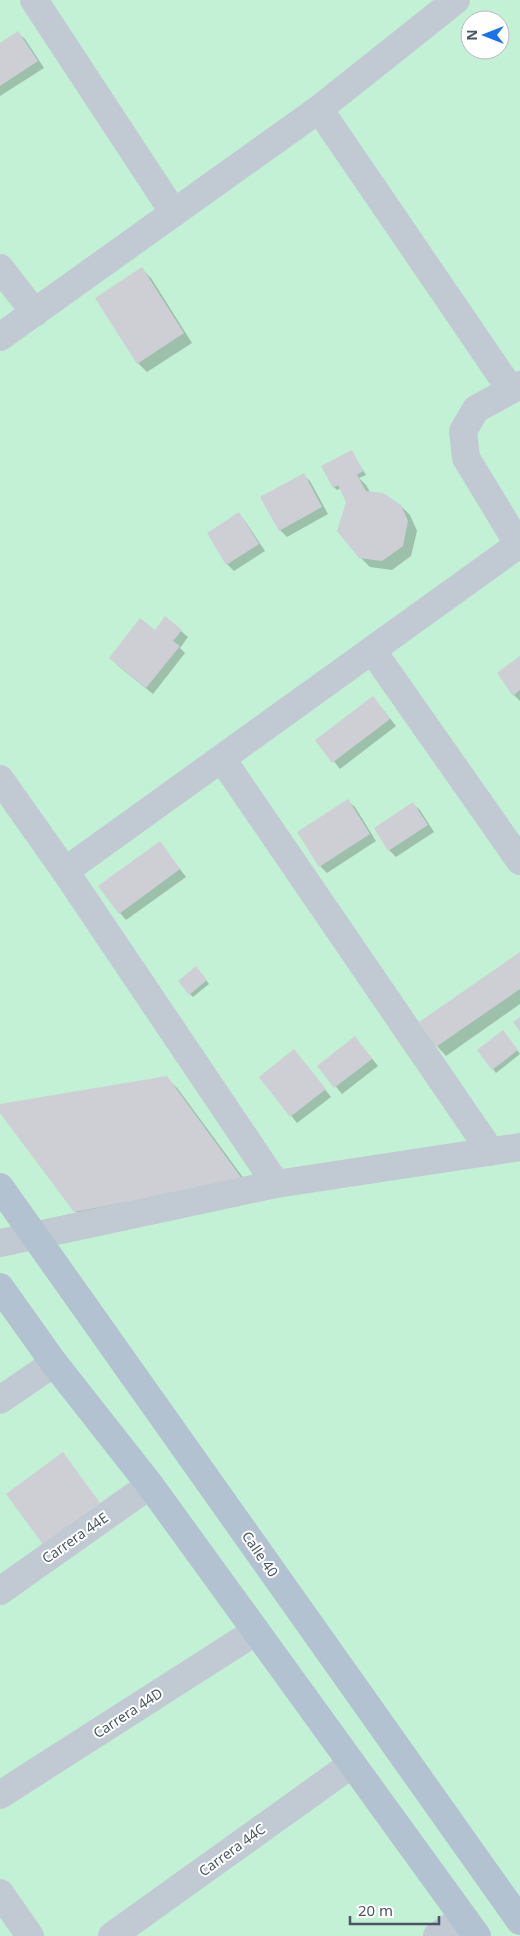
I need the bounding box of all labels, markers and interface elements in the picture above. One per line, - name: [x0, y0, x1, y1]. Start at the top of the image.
- north arrow: [460, 10, 510, 60]
- text: N: [462, 29, 481, 41]
- street label: Carrera 44E: [38, 1508, 112, 1567]
- street label: Calle 40: [238, 1527, 283, 1580]
- street label: Carrera 44D: [89, 1683, 166, 1742]
- street label: Carrera 44C: [195, 1819, 269, 1880]
- scale bar: [350, 1894, 439, 1926]
- text: 20 m: [358, 1900, 393, 1920]

